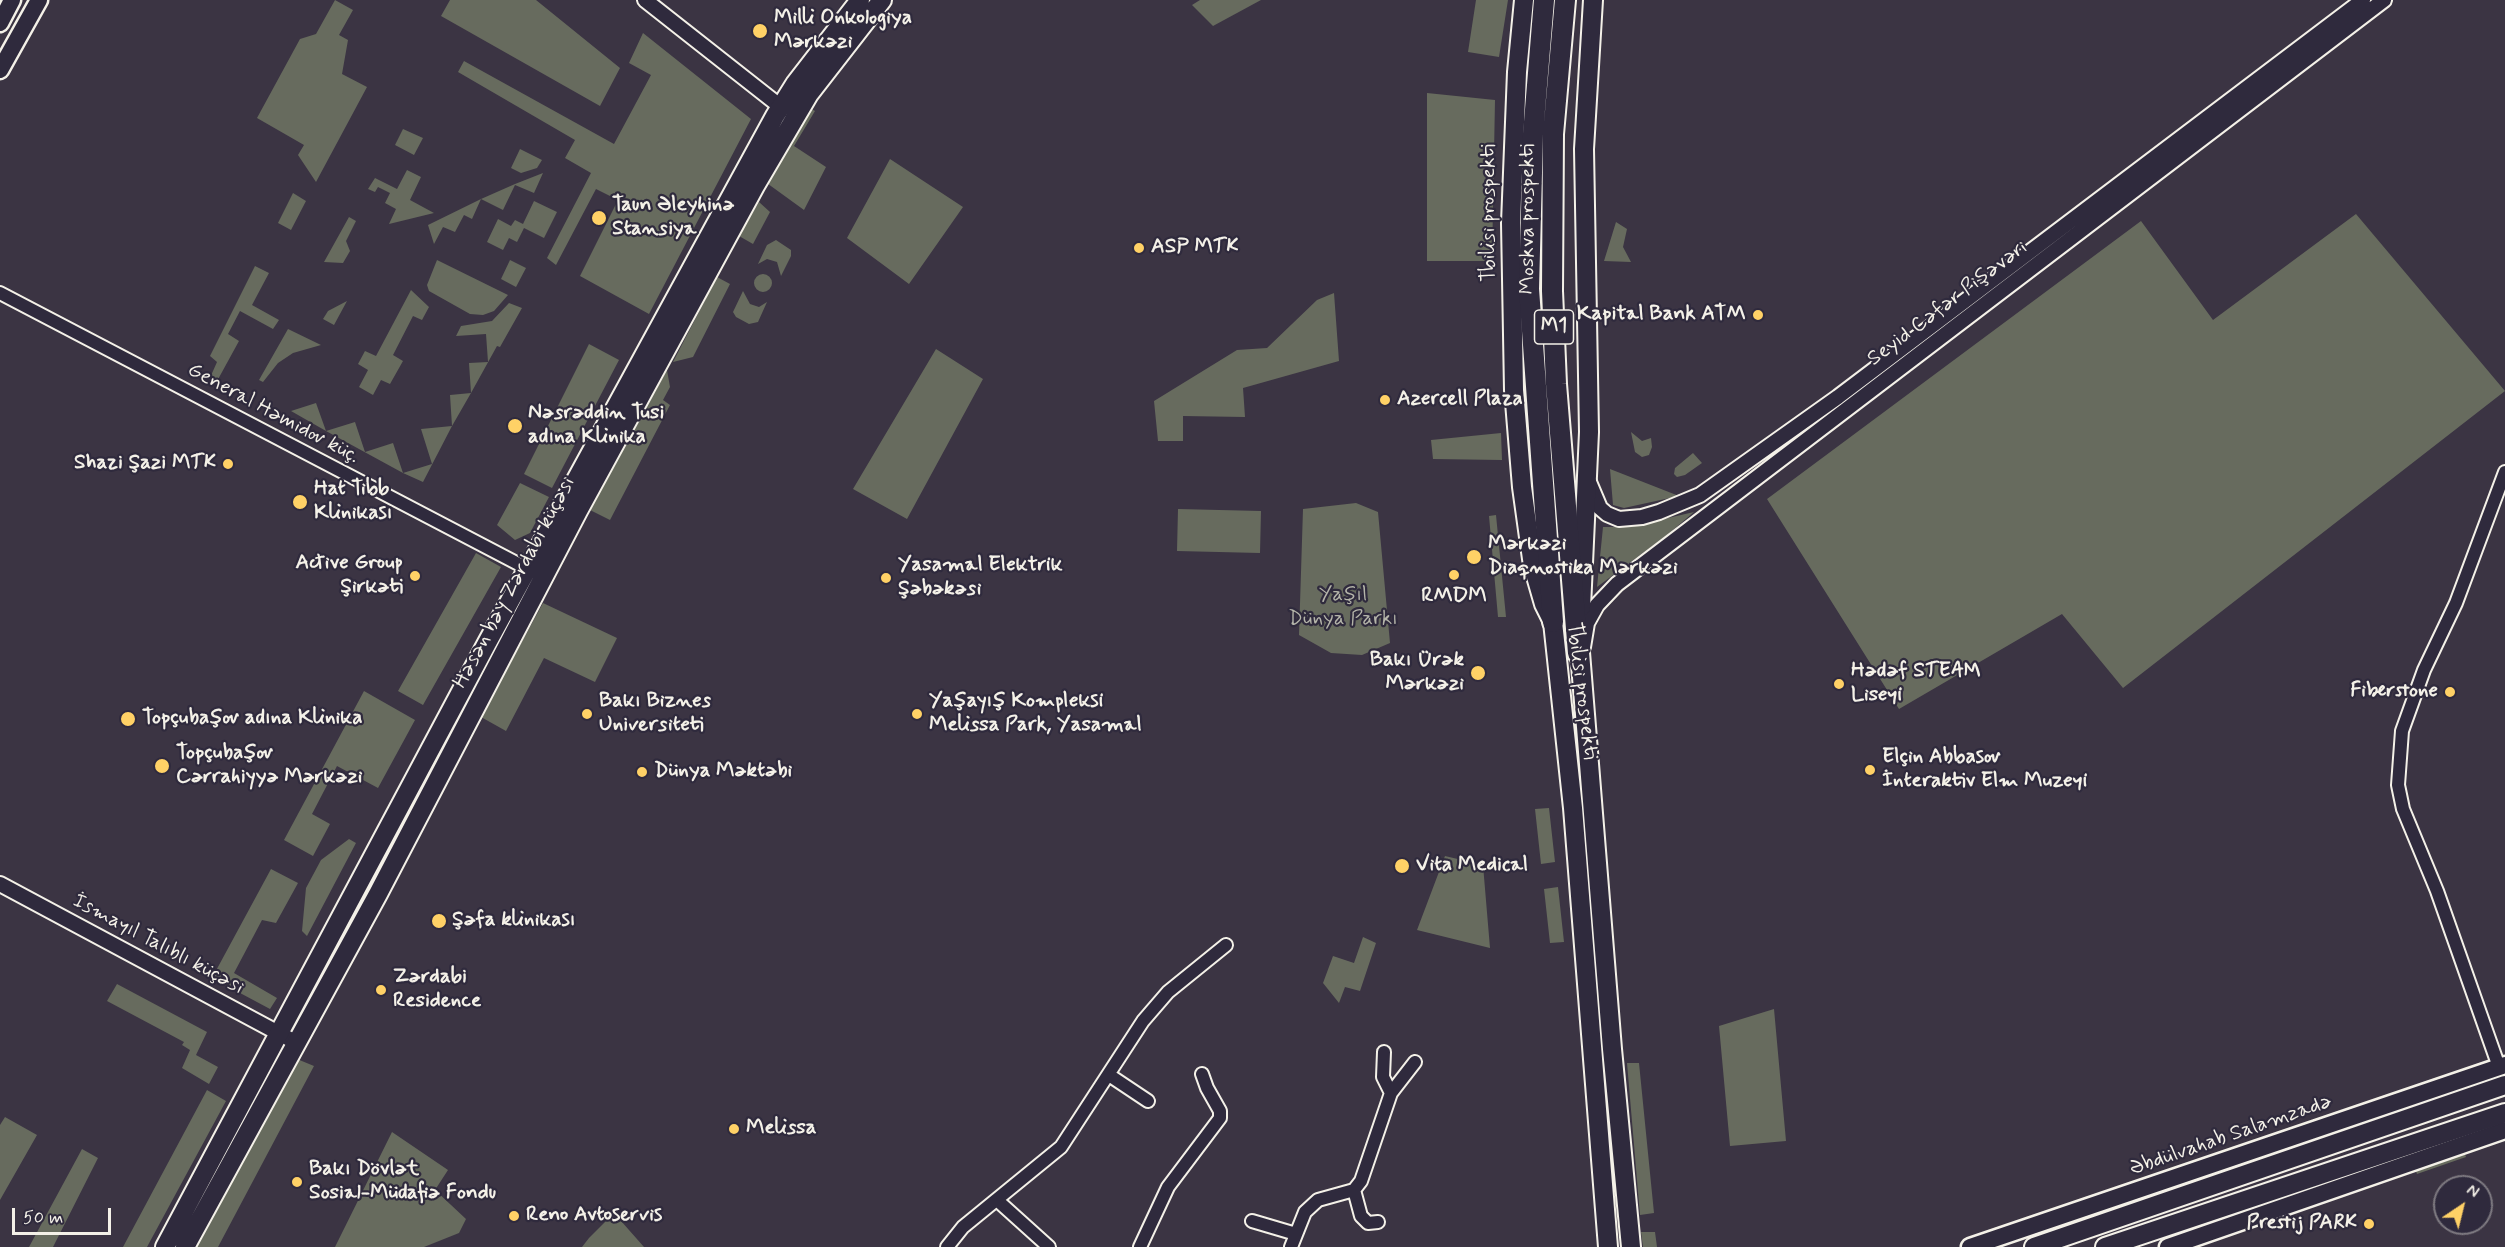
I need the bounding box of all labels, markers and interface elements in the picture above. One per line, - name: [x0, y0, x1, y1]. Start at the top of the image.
- place label: Milli Onkologiya Mərkəzi: [774, 6, 912, 56]
- marker: Milli Onkologiya Mərkəzi: [751, 22, 769, 40]
- street label: Tbilisi prospekti: [1477, 144, 1503, 282]
- street label: Moskva prospekti: [1516, 144, 1542, 294]
- place label: Taun Əleyhinə Stansiya: [612, 193, 735, 243]
- marker: Taun Əleyhinə Stansiya: [590, 209, 608, 227]
- place label: ASP MTK: [1151, 235, 1239, 261]
- street label: Seyid Cəfər Pişəvəri: [1863, 236, 2033, 372]
- marker: ASP MTK: [1132, 241, 1146, 255]
- place label: Kapital Bank ATM: [1577, 302, 1746, 328]
- marker: Kapital Bank ATM: [1751, 308, 1765, 322]
- road number: M1: [1534, 310, 1574, 344]
- street label: General Həmidov küç.: [183, 358, 363, 470]
- place label: Azercell Plaza: [1397, 387, 1523, 413]
- marker: Azercell Plaza: [1378, 393, 1392, 407]
- place label: Nəsrəddin Tusi adına Klinika: [528, 401, 664, 451]
- marker: Nəsrəddin Tusi adına Klinika: [506, 417, 524, 435]
- place label: Shazi Şazi MTK: [74, 451, 216, 477]
- marker: Shazi Şazi MTK: [221, 457, 235, 471]
- street label: Həsən bəy Zərdabi küçəsi: [448, 473, 582, 693]
- place label: Hat Tibb Klinikası: [314, 477, 393, 527]
- marker: Hat Tibb Klinikası: [291, 493, 309, 511]
- place label: Mərkəzi Diaqnostika Mərkəzi: [1488, 532, 1678, 582]
- marker: Mərkəzi Diaqnostika Mərkəzi: [1465, 548, 1483, 566]
- place label: Active Group Şirkəti: [295, 551, 403, 601]
- place label: Yasamal Elektrik Şəbəkəsi: [898, 553, 1062, 603]
- marker: RMDM: [1447, 568, 1461, 582]
- marker: Active Group Şirkəti: [408, 569, 422, 583]
- marker: Yasamal Elektrik Şəbəkəsi: [879, 571, 893, 585]
- park label: Yaşıl Dünya Parkı: [1288, 583, 1398, 633]
- place label: RMDM: [1421, 584, 1487, 610]
- street label: Tbilisi prospekti: [1560, 621, 1602, 761]
- place label: Bakı Ürək Mərkəzi: [1370, 648, 1464, 698]
- place label: Hədəf STEAM Liseyi: [1851, 659, 1981, 709]
- marker: Bakı Ürək Mərkəzi: [1469, 664, 1487, 682]
- marker: Hədəf STEAM Liseyi: [1832, 677, 1846, 691]
- place label: Fiberstone: [2350, 679, 2438, 705]
- marker: Fiberstone: [2443, 685, 2457, 699]
- place label: Bakı Biznes Universiteti: [599, 689, 711, 739]
- place label: Yaşayış Kompleksi Melissa Park, Yasamal: [929, 689, 1142, 739]
- place label: Topçubaşov adına Klinika: [142, 706, 362, 732]
- marker: Bakı Biznes Universiteti: [580, 707, 594, 721]
- marker: Yaşayış Kompleksi Melissa Park, Yasamal: [910, 707, 924, 721]
- marker: Topçubaşov adına Klinika: [119, 710, 137, 728]
- place label: Topçubaşov Cərrahiyyə Mərkəzi: [176, 741, 363, 791]
- place label: Elçin Abbasov İnteraktiv Elm Muzeyi: [1882, 745, 2087, 795]
- marker: Topçubaşov Cərrahiyyə Mərkəzi: [153, 757, 171, 775]
- place label: Dünya Məktəbi: [654, 759, 792, 785]
- marker: Elçin Abbasov İnteraktiv Elm Muzeyi: [1863, 763, 1877, 777]
- marker: Dünya Məktəbi: [635, 765, 649, 779]
- place label: Vita Medical: [1416, 853, 1528, 879]
- marker: Vita Medical: [1393, 857, 1411, 875]
- street label: İsmayıl Talıblı küçəsi: [68, 889, 248, 1001]
- place label: Şəfa klinikası: [452, 908, 576, 934]
- marker: Şəfa klinikası: [430, 912, 448, 930]
- place label: Zərdabi Residence: [393, 965, 481, 1015]
- marker: Zərdabi Residence: [374, 983, 388, 997]
- street label: Əbdülvahab Salamzadə: [2126, 1089, 2336, 1183]
- place label: Melissa: [746, 1116, 816, 1142]
- marker: Melissa: [727, 1122, 741, 1136]
- place label: Bakı Dövlət Sosial-Müdafiə Fondu: [309, 1157, 496, 1207]
- marker: Bakı Dövlət Sosial-Müdafiə Fondu: [290, 1175, 304, 1189]
- north arrow: [2433, 1175, 2493, 1235]
- text: N: [2462, 1180, 2483, 1203]
- scale bar: [15, 1196, 114, 1234]
- place label: Reno Avtoservis: [526, 1203, 662, 1229]
- text: 50 m: [23, 1206, 63, 1230]
- marker: Reno Avtoservis: [507, 1209, 521, 1223]
- place label: Prestij PARK: [2246, 1211, 2357, 1237]
- marker: Prestij PARK: [2362, 1217, 2376, 1231]

